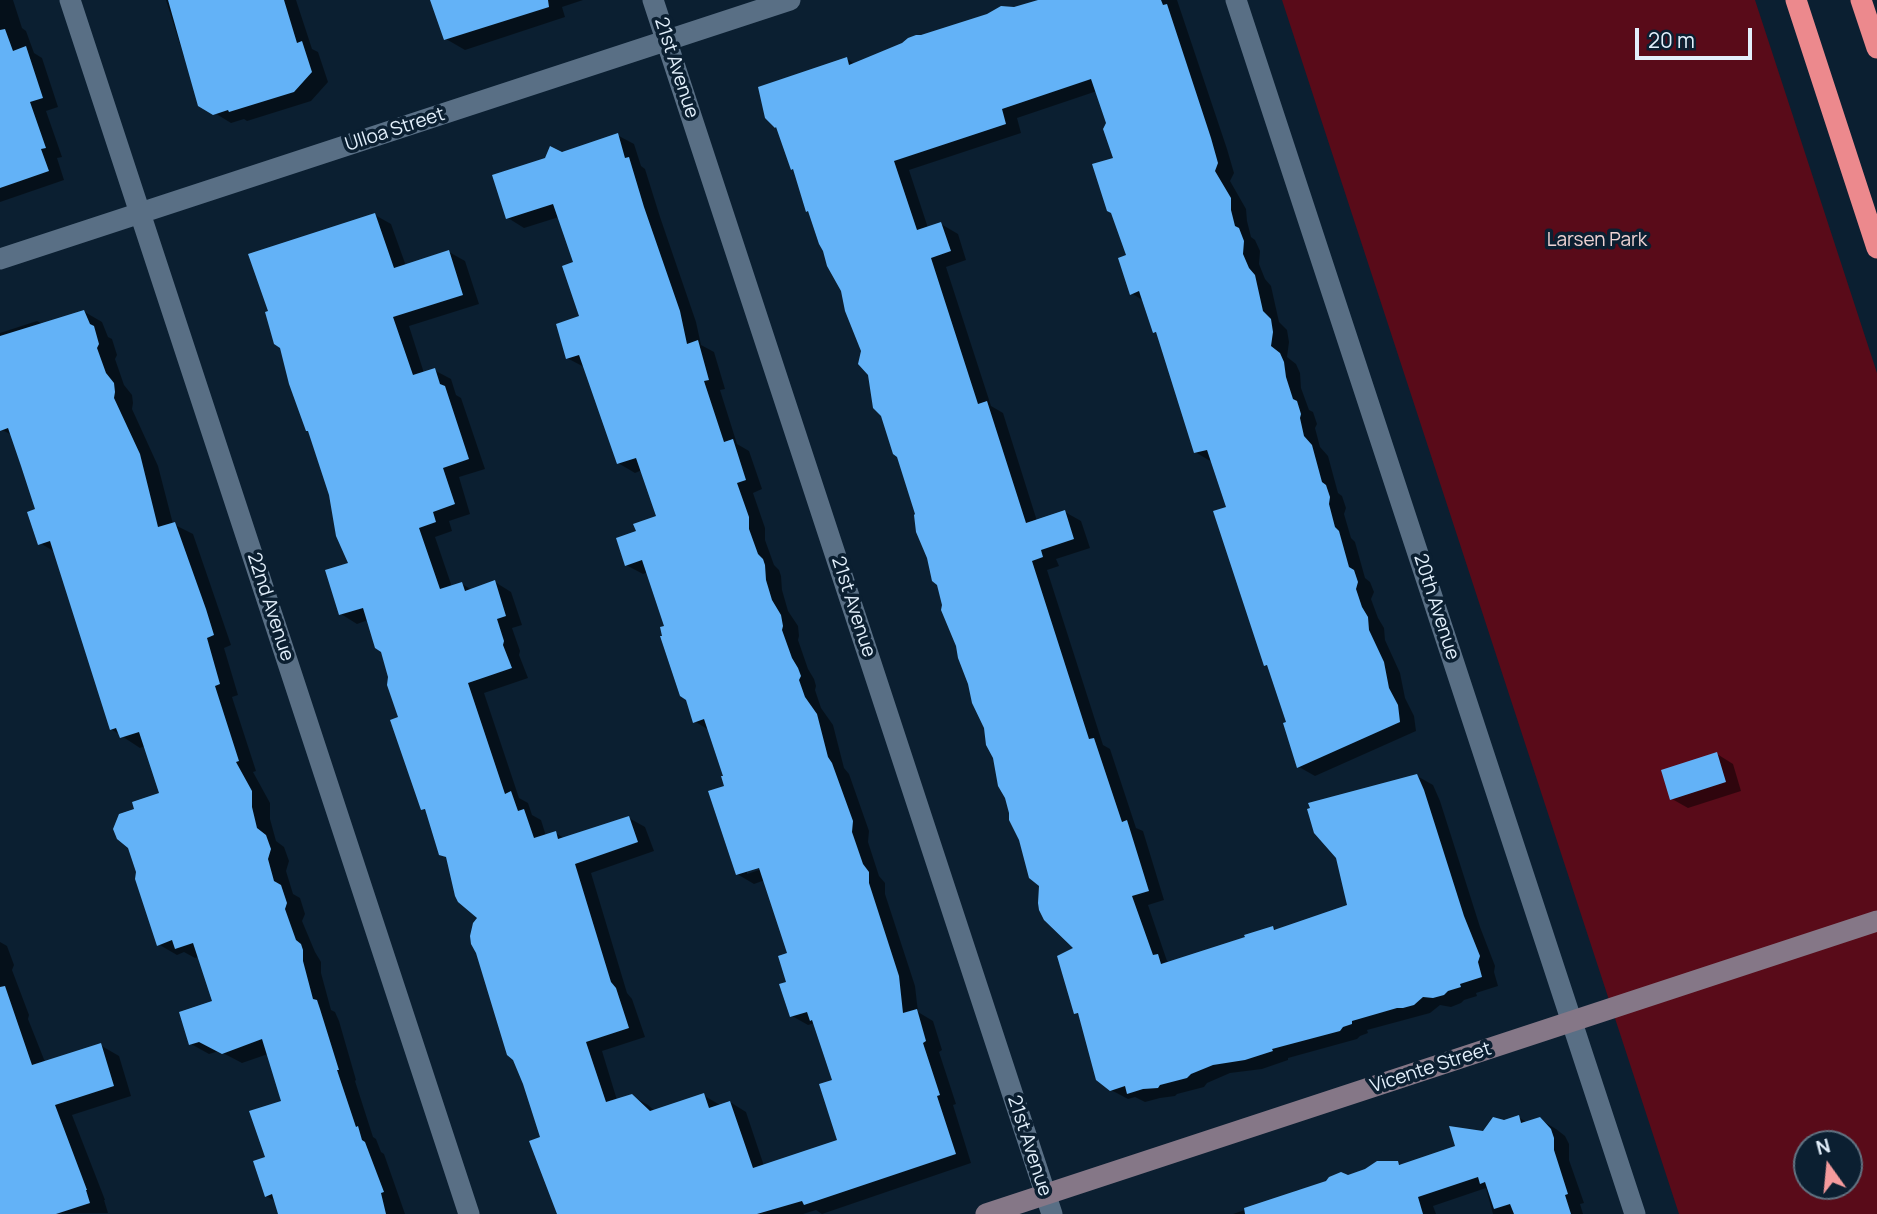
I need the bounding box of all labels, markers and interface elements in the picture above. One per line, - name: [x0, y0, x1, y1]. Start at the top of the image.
- scale bar: [1639, 14, 1756, 58]
- street label: 21st Avenue: [649, 15, 703, 121]
- text: 20 m: [1648, 26, 1695, 54]
- street label: Ulloa Street: [342, 103, 448, 157]
- park label: Larsen Park: [1547, 230, 1647, 252]
- street label: 22nd Avenue: [242, 550, 298, 664]
- street label: 20th Avenue: [1408, 551, 1464, 663]
- street label: 21st Avenue: [826, 554, 880, 660]
- street label: Vicente Street: [1368, 1038, 1494, 1098]
- street label: 21st Avenue: [1002, 1093, 1056, 1199]
- north arrow: [1793, 1130, 1863, 1200]
- text: N: [1813, 1132, 1833, 1161]

